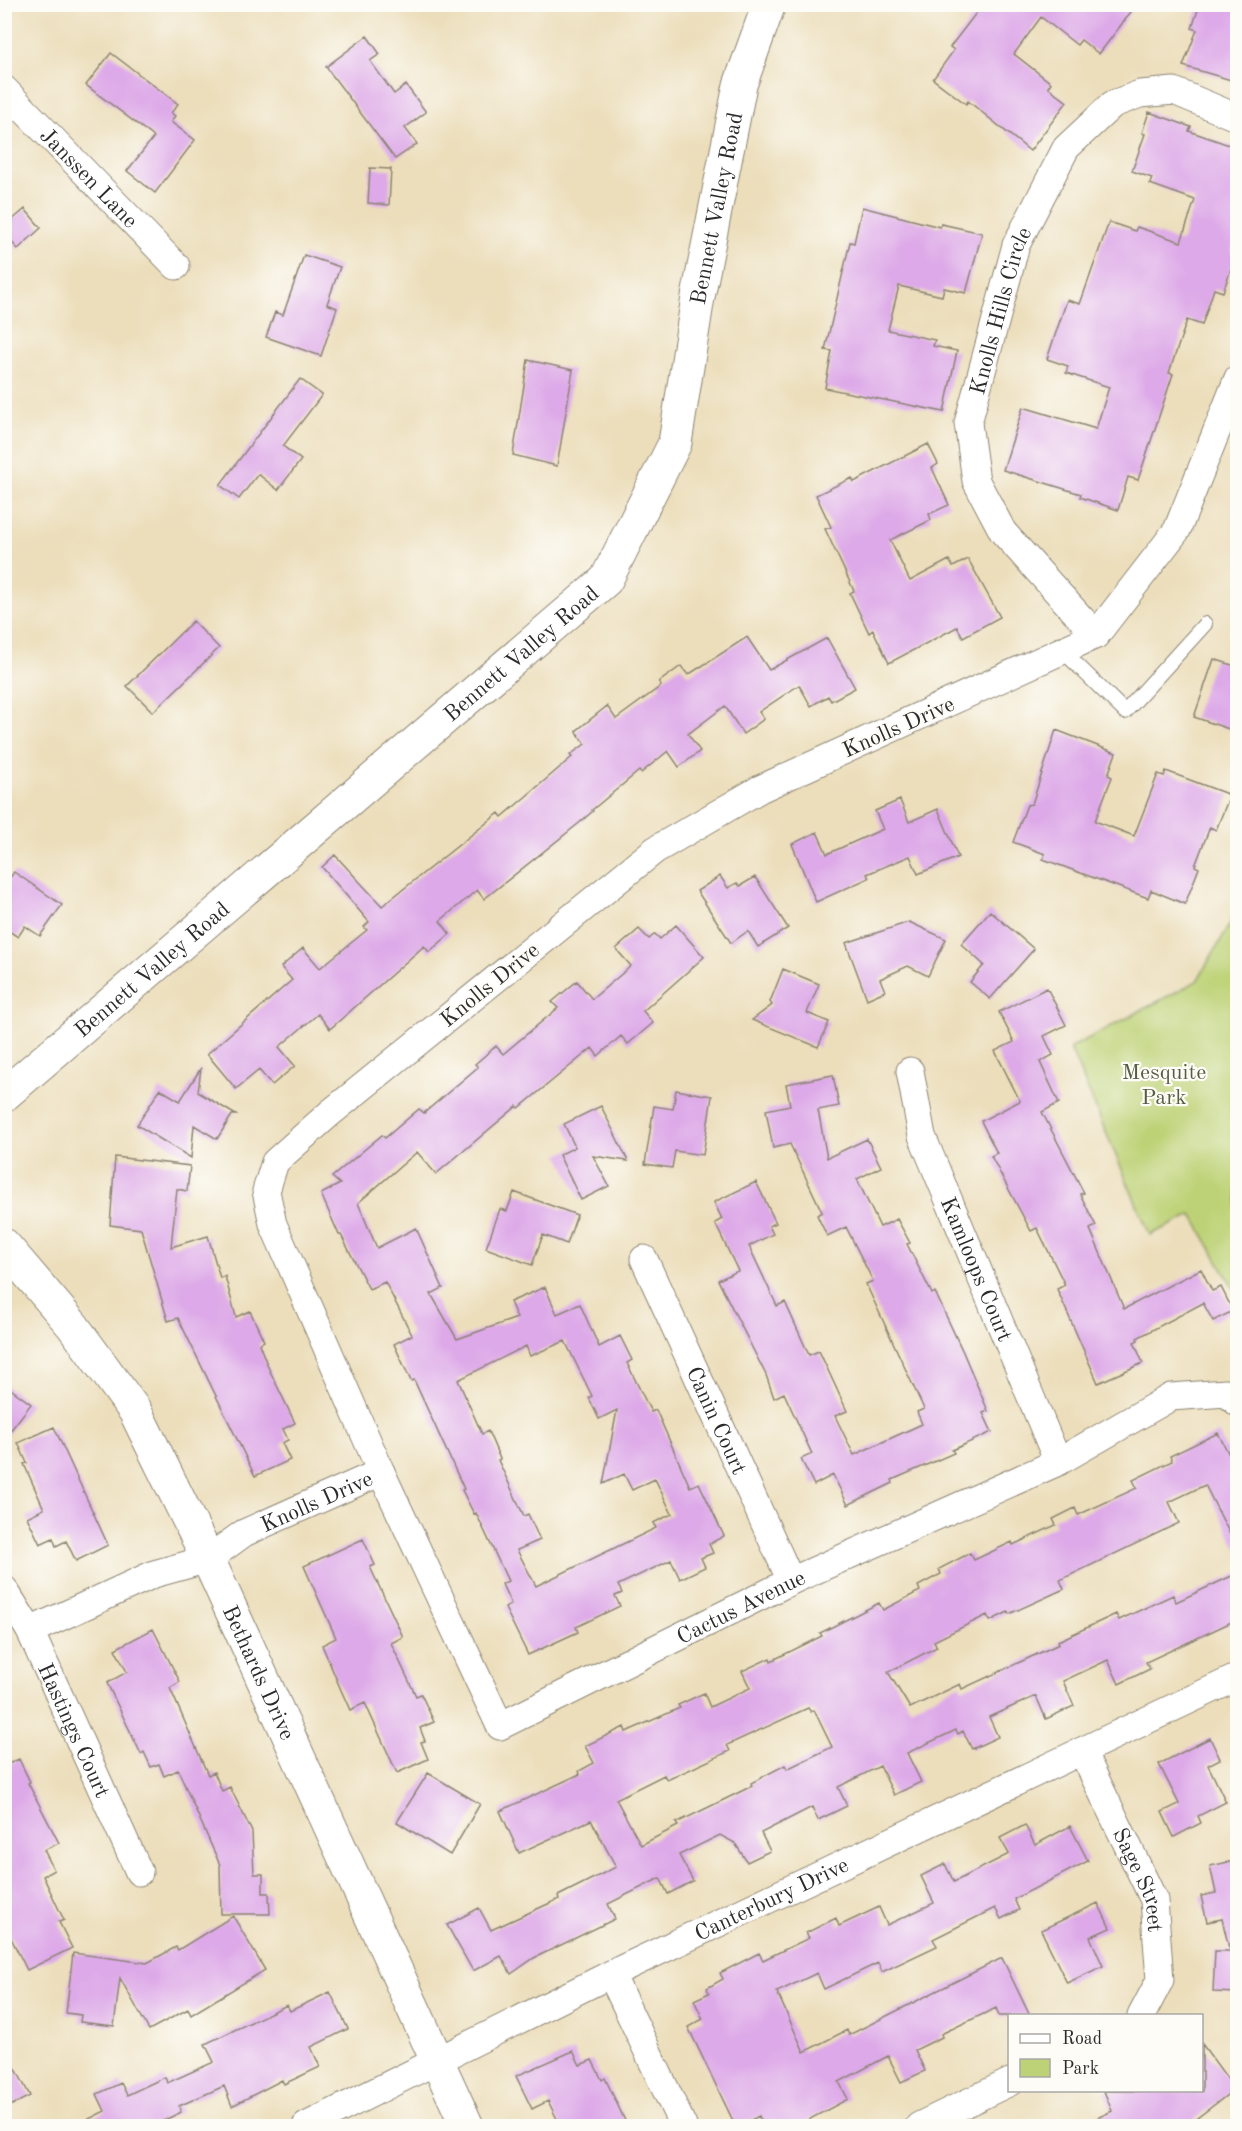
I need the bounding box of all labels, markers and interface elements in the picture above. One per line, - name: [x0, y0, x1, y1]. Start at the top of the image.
- street label: Bennett Valley Road: [688, 110, 747, 307]
- street label: Janssen Lane: [35, 124, 141, 233]
- street label: Knolls Hills Circle: [967, 224, 1036, 397]
- street label: Bennett Valley Road: [440, 582, 604, 726]
- street label: Knolls Drive: [840, 693, 958, 762]
- street label: Bennett Valley Road: [71, 898, 234, 1042]
- street label: Knolls Drive: [437, 939, 544, 1032]
- park label: Mesquite Park: [1122, 1062, 1206, 1109]
- street label: Kamloops Court: [936, 1194, 1015, 1345]
- street label: Canin Court: [682, 1364, 750, 1478]
- street label: Knolls Drive: [258, 1468, 376, 1537]
- street label: Cactus Avenue: [674, 1567, 809, 1649]
- street label: Bethards Drive: [218, 1602, 298, 1743]
- street label: Hastings Court: [33, 1660, 113, 1801]
- street label: Sage Street: [1108, 1825, 1165, 1933]
- street label: Canterbury Drive: [692, 1854, 852, 1946]
- legend: [1008, 2014, 1203, 2092]
- text: Road: [1062, 2030, 1102, 2048]
- text: Park: [1062, 2060, 1099, 2078]

